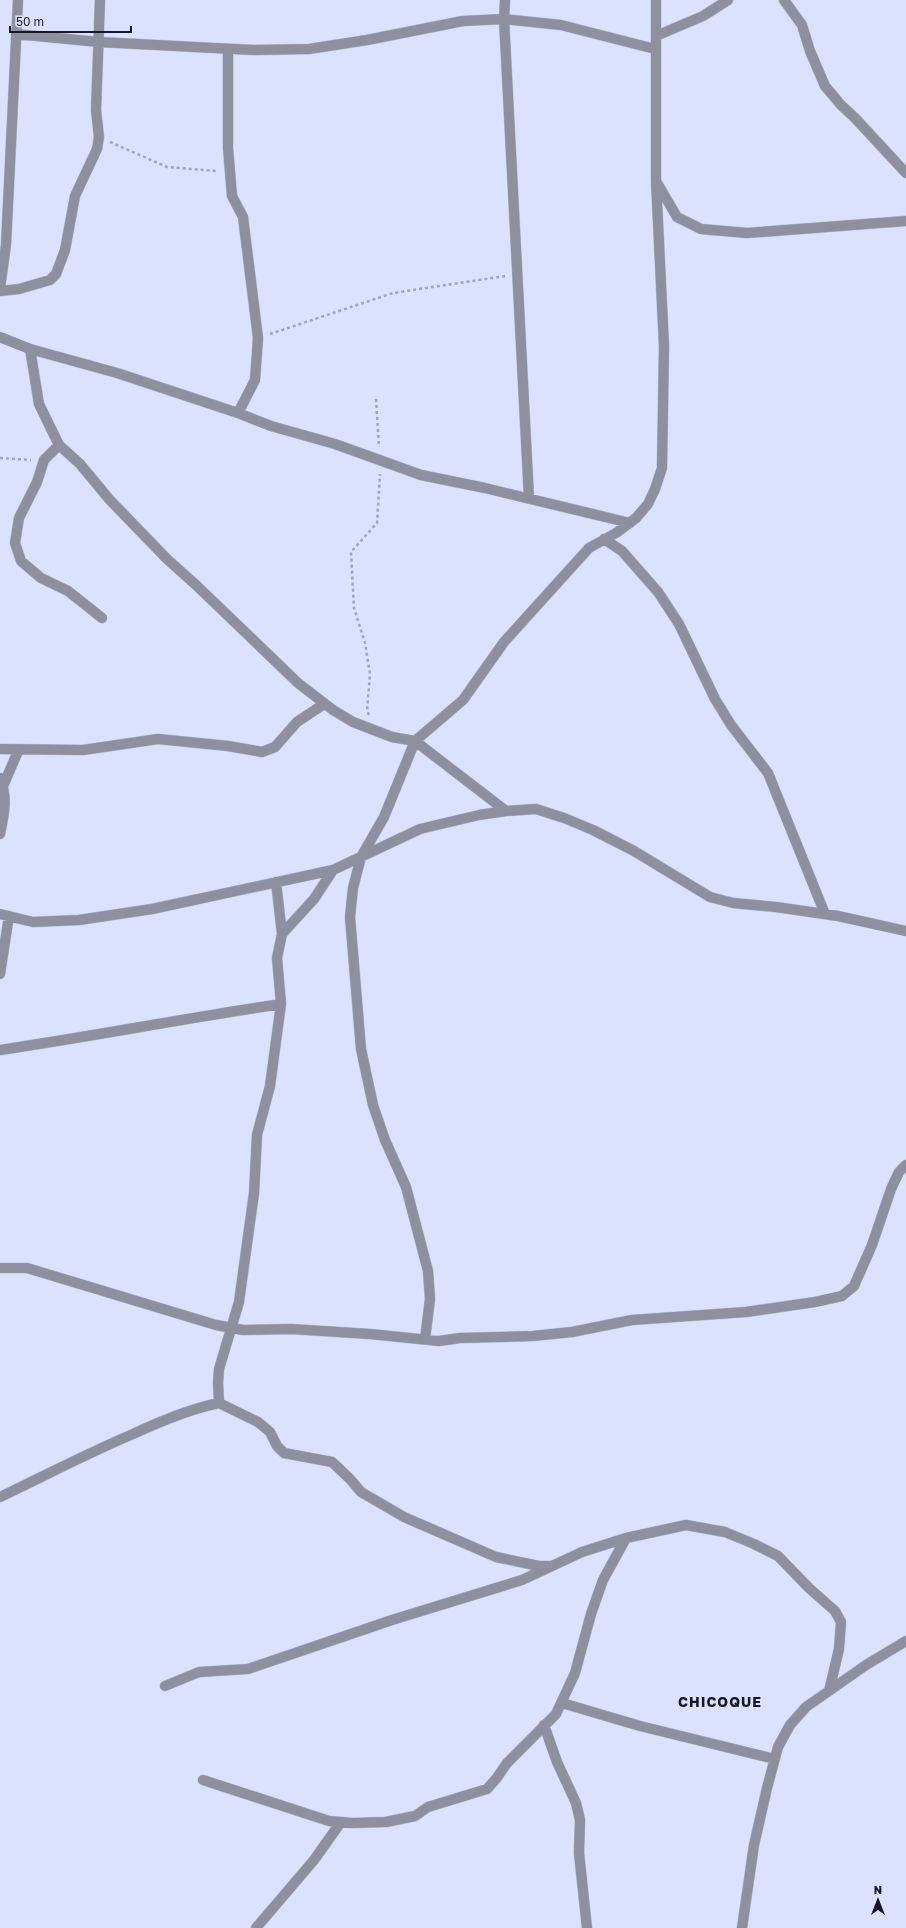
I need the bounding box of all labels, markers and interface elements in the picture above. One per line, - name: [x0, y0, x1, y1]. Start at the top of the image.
- scale bar: [10, 8, 131, 34]
- text: 50 m: [16, 14, 44, 29]
- district label: CHICOQUE: [678, 1693, 762, 1710]
- north arrow: [858, 1880, 898, 1920]
- text: N: [874, 1883, 882, 1896]

